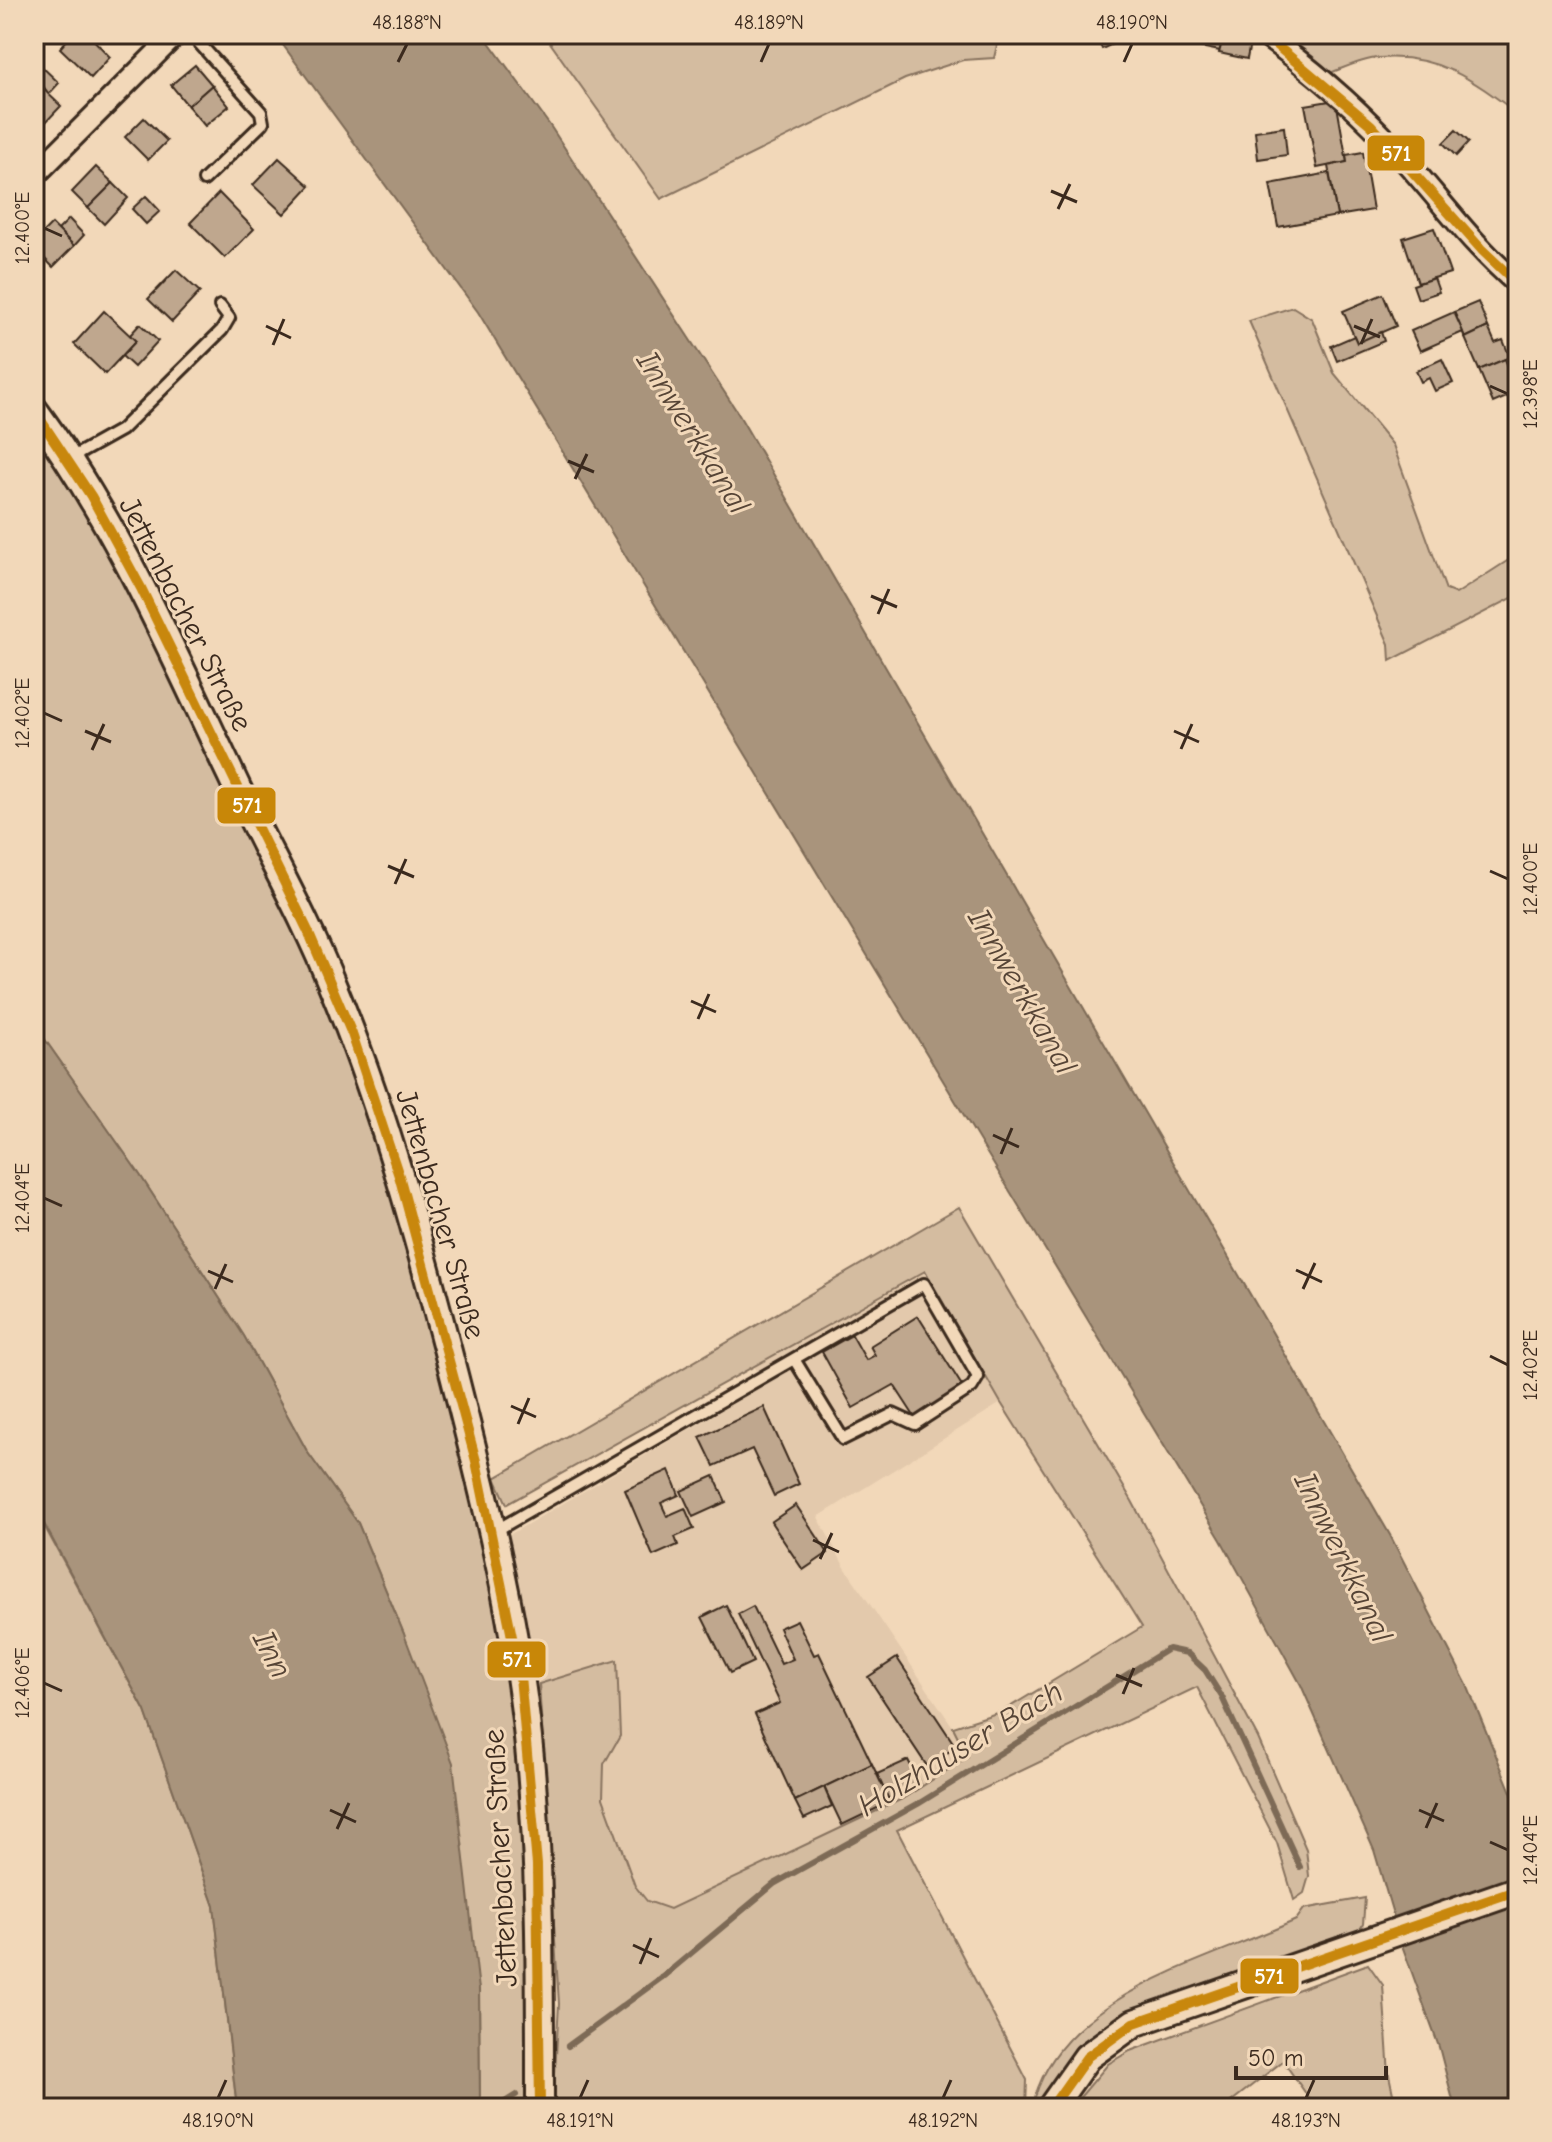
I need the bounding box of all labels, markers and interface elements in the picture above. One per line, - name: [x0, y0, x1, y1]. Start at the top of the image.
- text: 48.188°N: [372, 11, 442, 34]
- text: 48.189°N: [734, 11, 804, 34]
- text: 48.190°N: [1096, 11, 1168, 34]
- line badge: 571: [1366, 134, 1426, 172]
- text: 571: [1381, 141, 1411, 167]
- text: 12.400°E: [11, 192, 34, 264]
- water label: Innwerkkanal: [628, 343, 759, 521]
- text: 12.398°E: [1519, 359, 1542, 429]
- street label: Jettenbacher Straße: [111, 491, 260, 737]
- text: 12.402°E: [11, 678, 34, 748]
- line badge: 571: [216, 786, 277, 825]
- text: 571: [232, 793, 262, 819]
- text: 12.400°E: [1519, 843, 1542, 915]
- water label: Innwerkkanal: [960, 901, 1085, 1081]
- street label: Jettenbacher Straße: [388, 1085, 493, 1343]
- text: 12.404°E: [11, 1163, 34, 1233]
- text: 12.402°E: [1519, 1330, 1542, 1400]
- water label: Innwerkkanal: [1286, 1465, 1401, 1649]
- water label: Inn: [245, 1624, 300, 1684]
- line badge: 571: [486, 1640, 547, 1679]
- text: 12.406°E: [11, 1647, 34, 1719]
- text: 571: [502, 1647, 532, 1673]
- water label: Holzhauser Bach: [851, 1673, 1069, 1824]
- street label: Jettenbacher Straße: [476, 1728, 525, 1988]
- text: 12.404°E: [1519, 1815, 1542, 1885]
- line badge: 571: [1239, 1957, 1300, 1995]
- text: 571: [1254, 1964, 1284, 1990]
- scale bar: [1236, 2030, 1386, 2080]
- text: 50 m: [1248, 2044, 1304, 2072]
- text: 48.190°N: [182, 2109, 254, 2132]
- text: 48.191°N: [546, 2109, 614, 2132]
- text: 48.192°N: [908, 2109, 978, 2132]
- text: 48.193°N: [1271, 2109, 1341, 2132]

